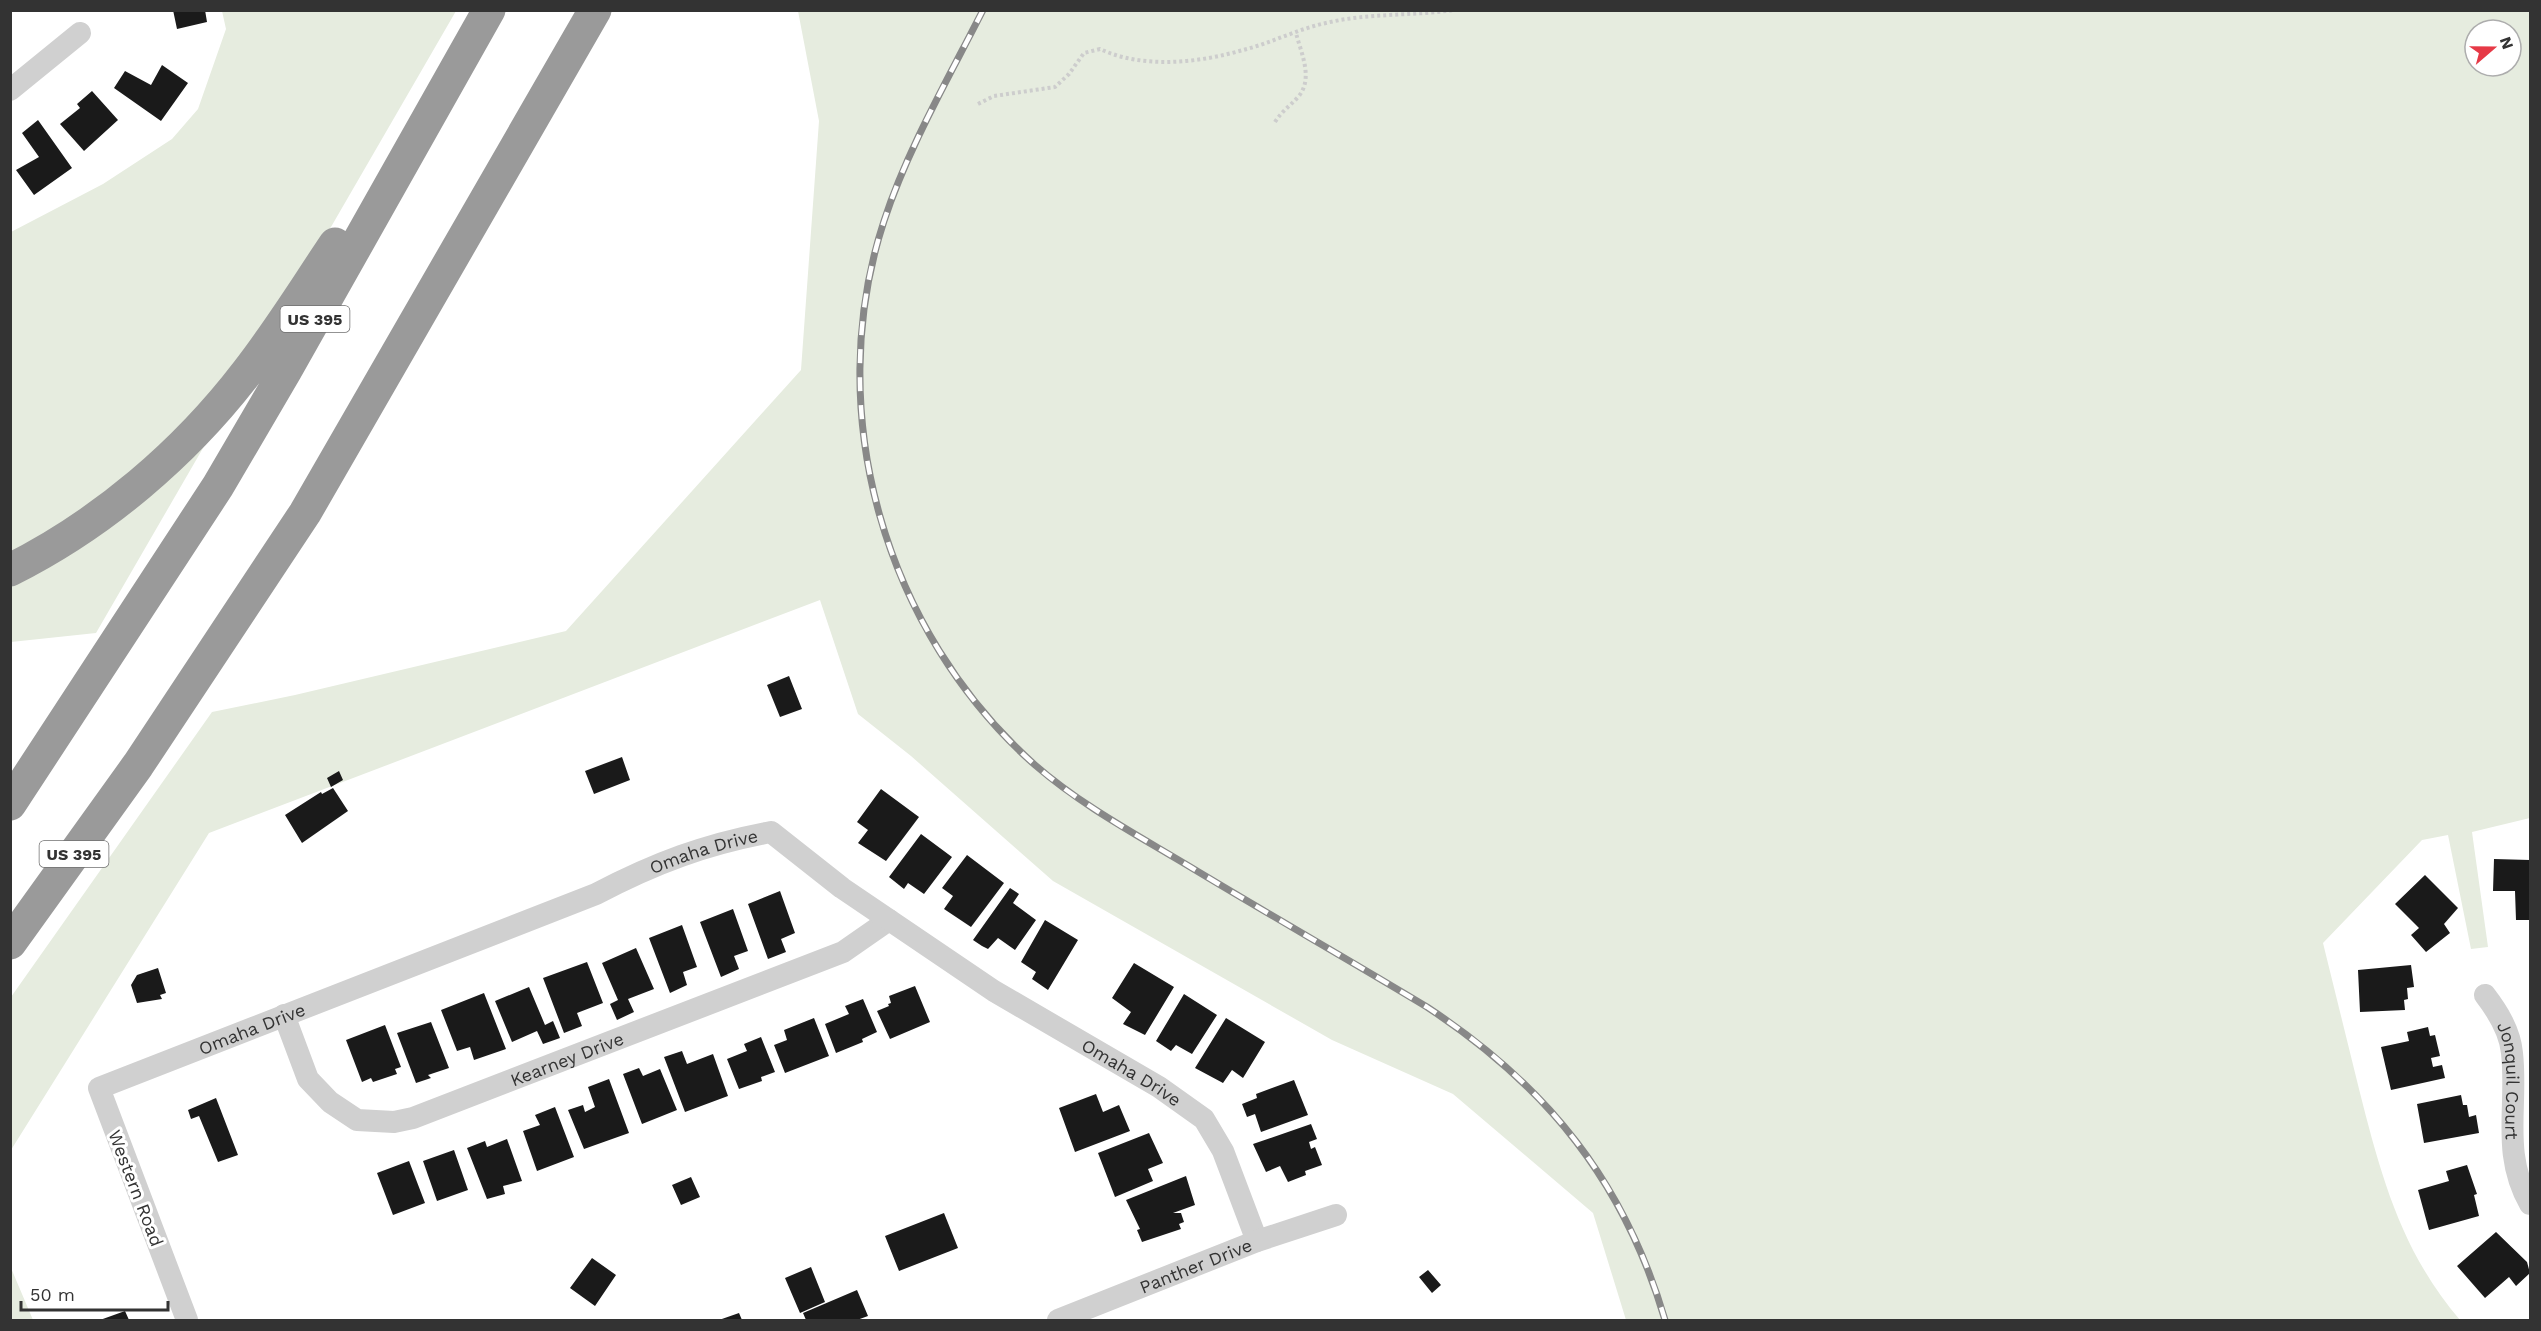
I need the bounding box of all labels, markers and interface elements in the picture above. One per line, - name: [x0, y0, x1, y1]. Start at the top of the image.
- north arrow: [2463, 18, 2523, 78]
- text: N: [2496, 34, 2518, 52]
- road number: US 395: [280, 306, 350, 332]
- street label: Omaha Drive: [646, 824, 760, 878]
- road number: US 395: [40, 841, 109, 867]
- street label: Omaha Drive: [195, 998, 308, 1059]
- street label: Jonquil Court: [2493, 1018, 2524, 1140]
- street label: Kearney Drive: [507, 1027, 627, 1090]
- street label: Omaha Drive: [1078, 1034, 1186, 1110]
- street label: Western Road: [104, 1127, 168, 1249]
- street label: Panther Drive: [1136, 1234, 1255, 1297]
- scale bar: [21, 1274, 168, 1312]
- text: 50 m: [30, 1284, 75, 1305]

